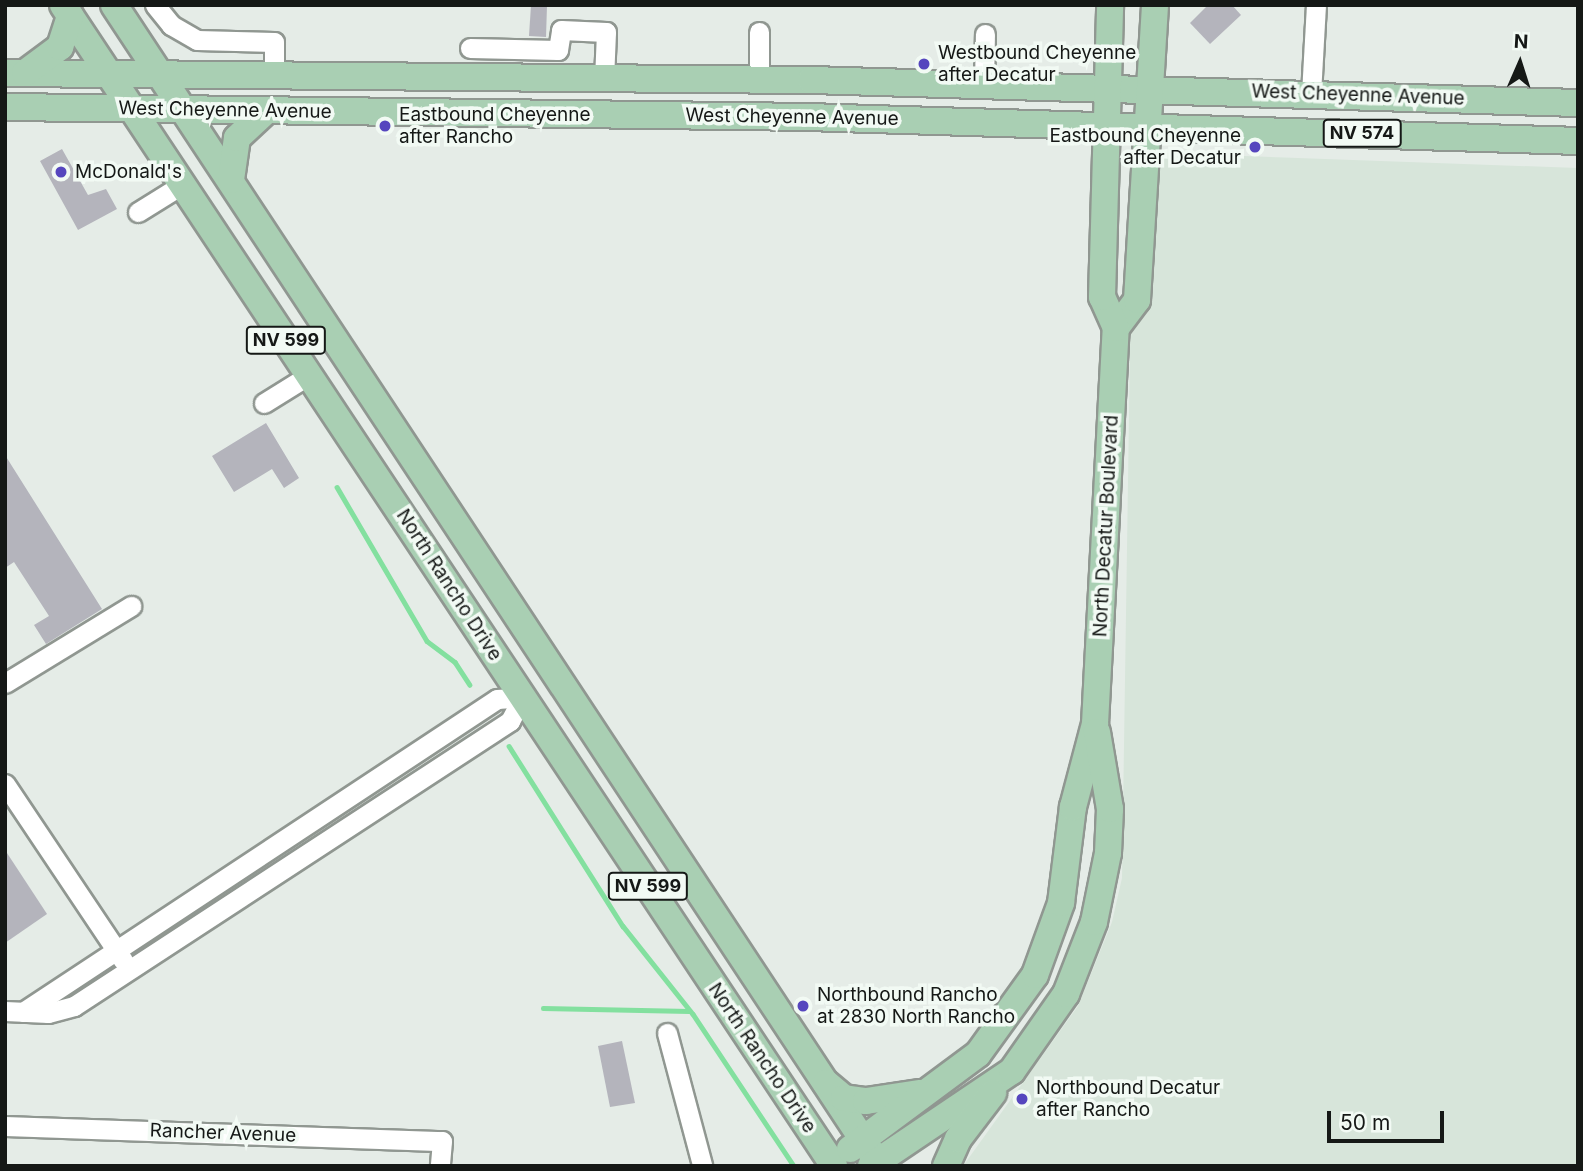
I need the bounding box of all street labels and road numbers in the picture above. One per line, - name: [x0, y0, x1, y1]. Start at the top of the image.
- street label: West Cheyenne Avenue: [1251, 80, 1465, 110]
- street label: West Cheyenne Avenue: [118, 97, 332, 123]
- street label: West Cheyenne Avenue: [685, 104, 899, 130]
- road number: NV 574: [1322, 118, 1402, 148]
- road number: NV 599: [246, 326, 326, 354]
- street label: North Decatur Boulevard: [1089, 414, 1123, 638]
- street label: North Rancho Drive: [392, 505, 506, 665]
- road number: NV 599: [608, 872, 688, 900]
- street label: North Rancho Drive: [703, 979, 821, 1137]
- street label: Rancher Avenue: [149, 1119, 297, 1147]

